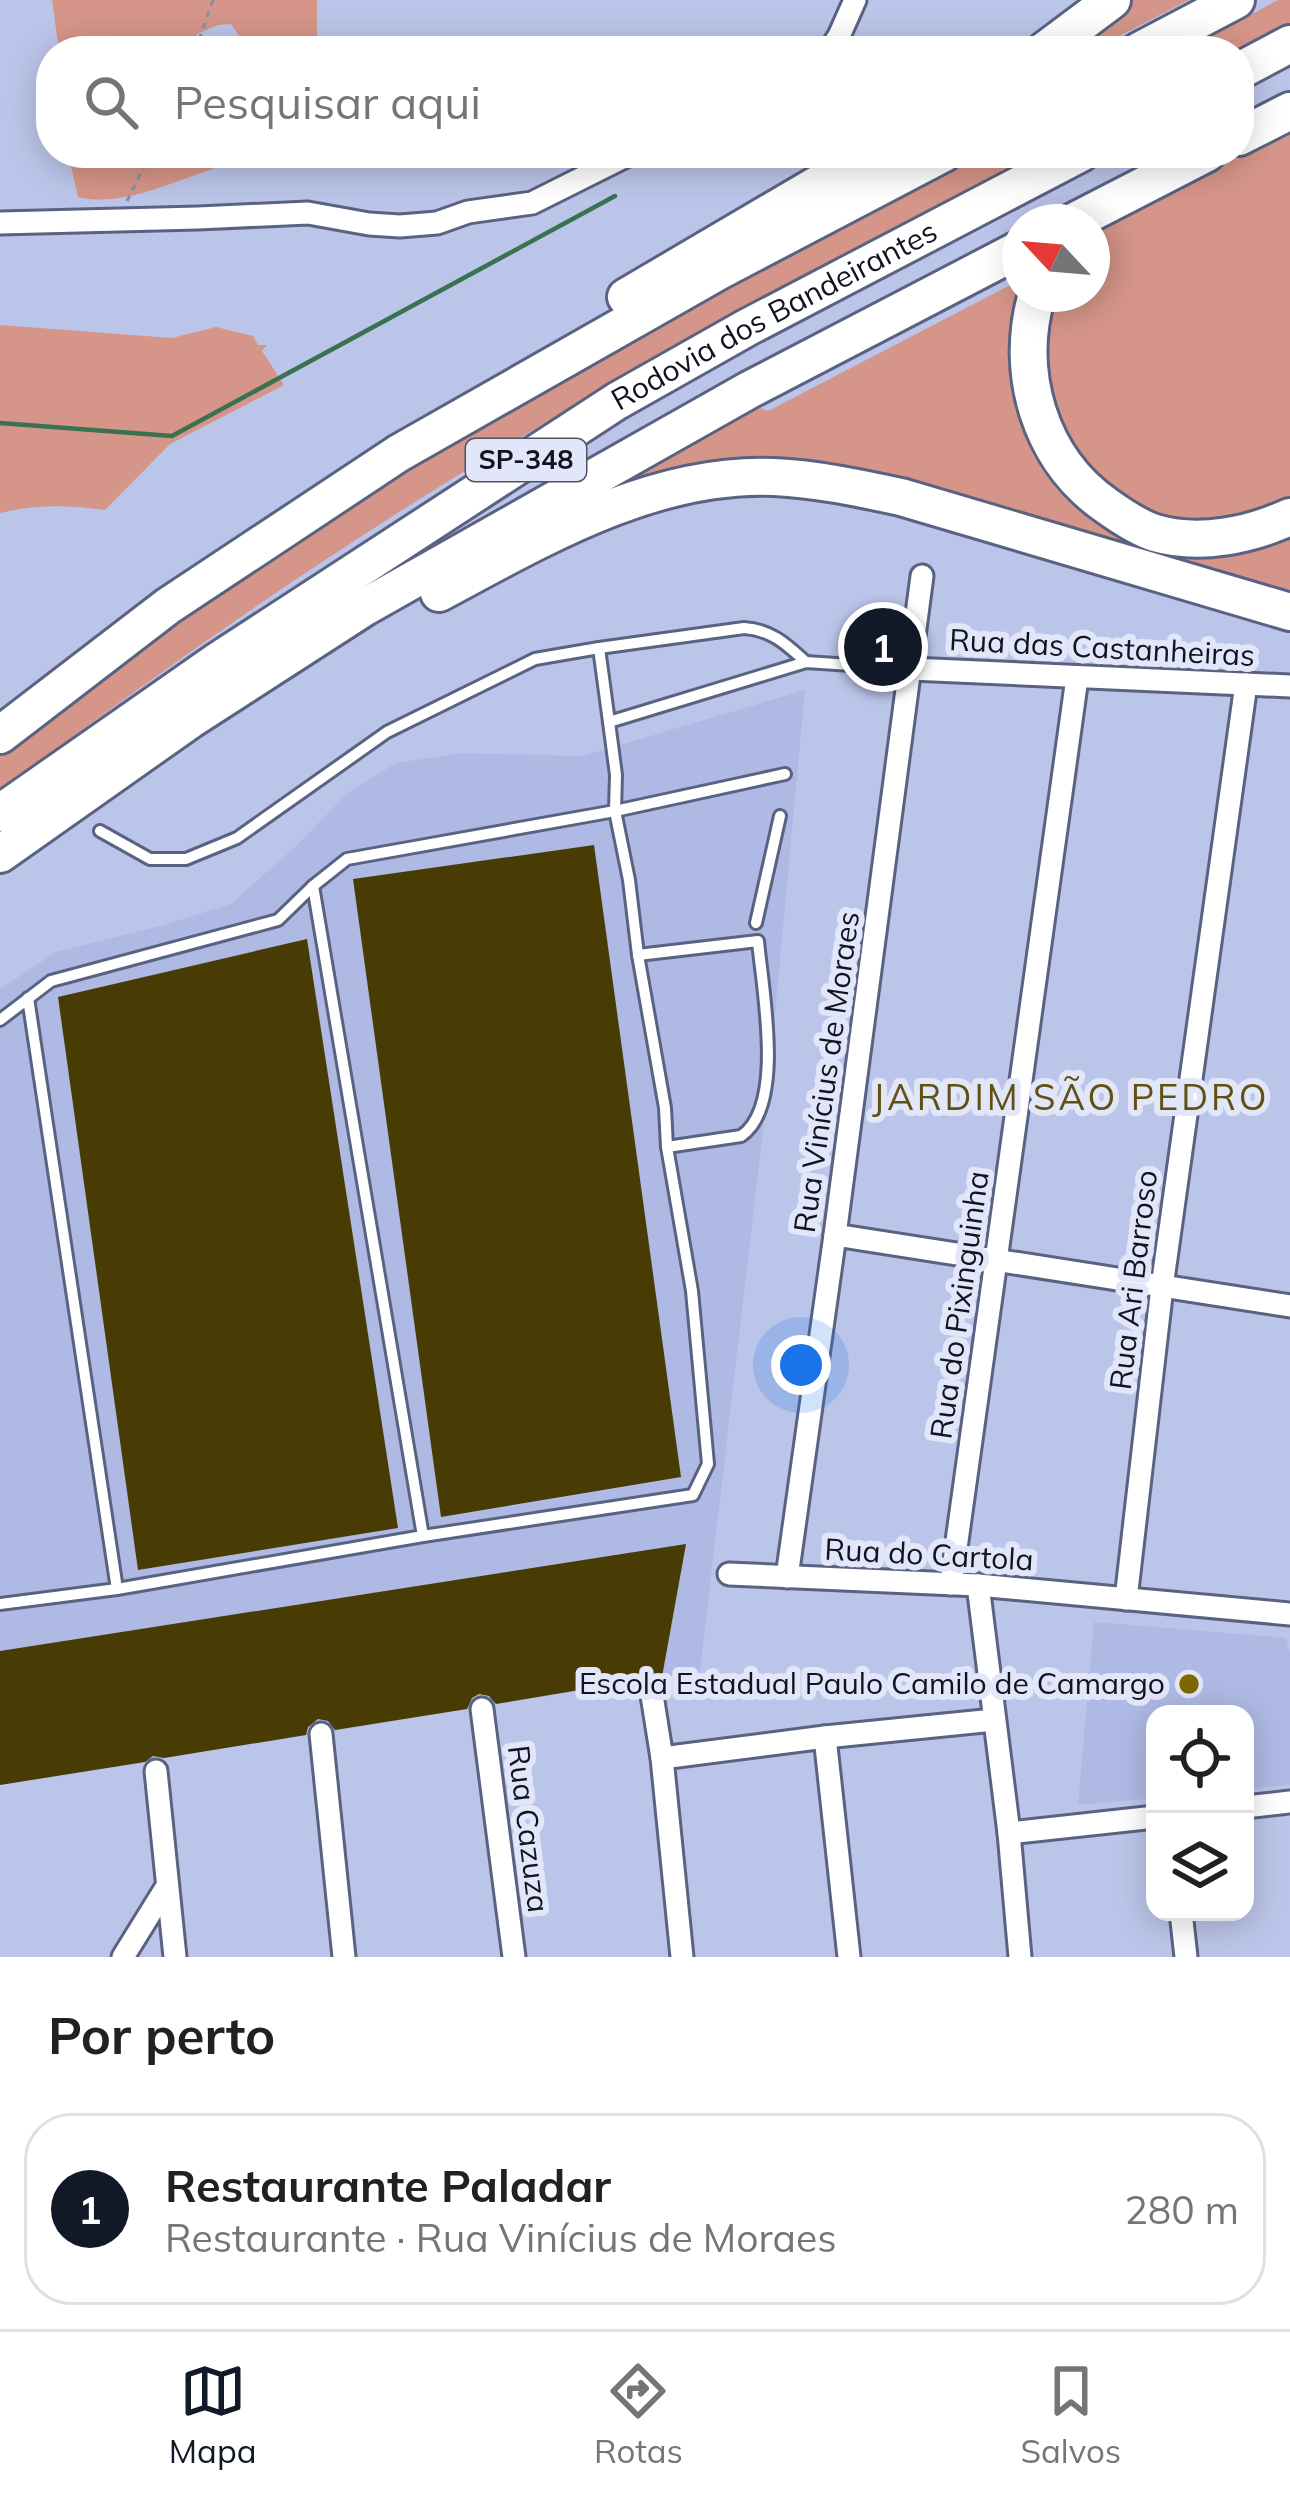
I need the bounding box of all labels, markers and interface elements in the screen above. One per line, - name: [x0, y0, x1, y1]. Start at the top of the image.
- search box: [36, 36, 1254, 168]
- icon: search: [78, 69, 144, 135]
- text: Pesquisar aqui: [174, 74, 481, 130]
- north arrow: [1002, 204, 1110, 312]
- street label: Rodovia dos Bandeirantes: [604, 212, 943, 418]
- road number: SP-348: [466, 439, 586, 481]
- pin: 1: [844, 602, 922, 692]
- street label: Rua das Castanheiras: [948, 620, 1256, 674]
- street label: Rua Vinícius de Moraes: [785, 909, 867, 1235]
- district label: JARDIM SÃO PEDRO: [872, 1074, 1270, 1119]
- street label: Rua Ari Barroso: [1101, 1168, 1165, 1392]
- street label: Rua do Pixinguinha: [921, 1169, 997, 1441]
- your location: [771, 1335, 831, 1395]
- street label: Rua do Cartola: [824, 1530, 1035, 1578]
- place label: Escola Estadual Paulo Camilo de Camargo: [579, 1664, 1165, 1702]
- marker: Escola Estadual Paulo Camilo de Camargo: [1176, 1671, 1202, 1697]
- map controls: [1146, 1705, 1254, 1921]
- button: locate: [1146, 1705, 1254, 1813]
- street label: Rua Cazuza: [500, 1743, 558, 1915]
- button: layers: [1146, 1813, 1254, 1921]
- text: Por perto: [48, 2003, 275, 2067]
- text: Restaurante Paladar: [165, 2157, 611, 2213]
- text: 1: [78, 2185, 102, 2234]
- text: 280 m: [1124, 2185, 1239, 2234]
- text: Restaurante · Rua Vinícius de Moraes: [165, 2213, 837, 2262]
- tab: Mapa: [169, 2358, 257, 2471]
- tab: Rotas: [594, 2358, 683, 2471]
- tab: Salvos: [1020, 2358, 1121, 2471]

